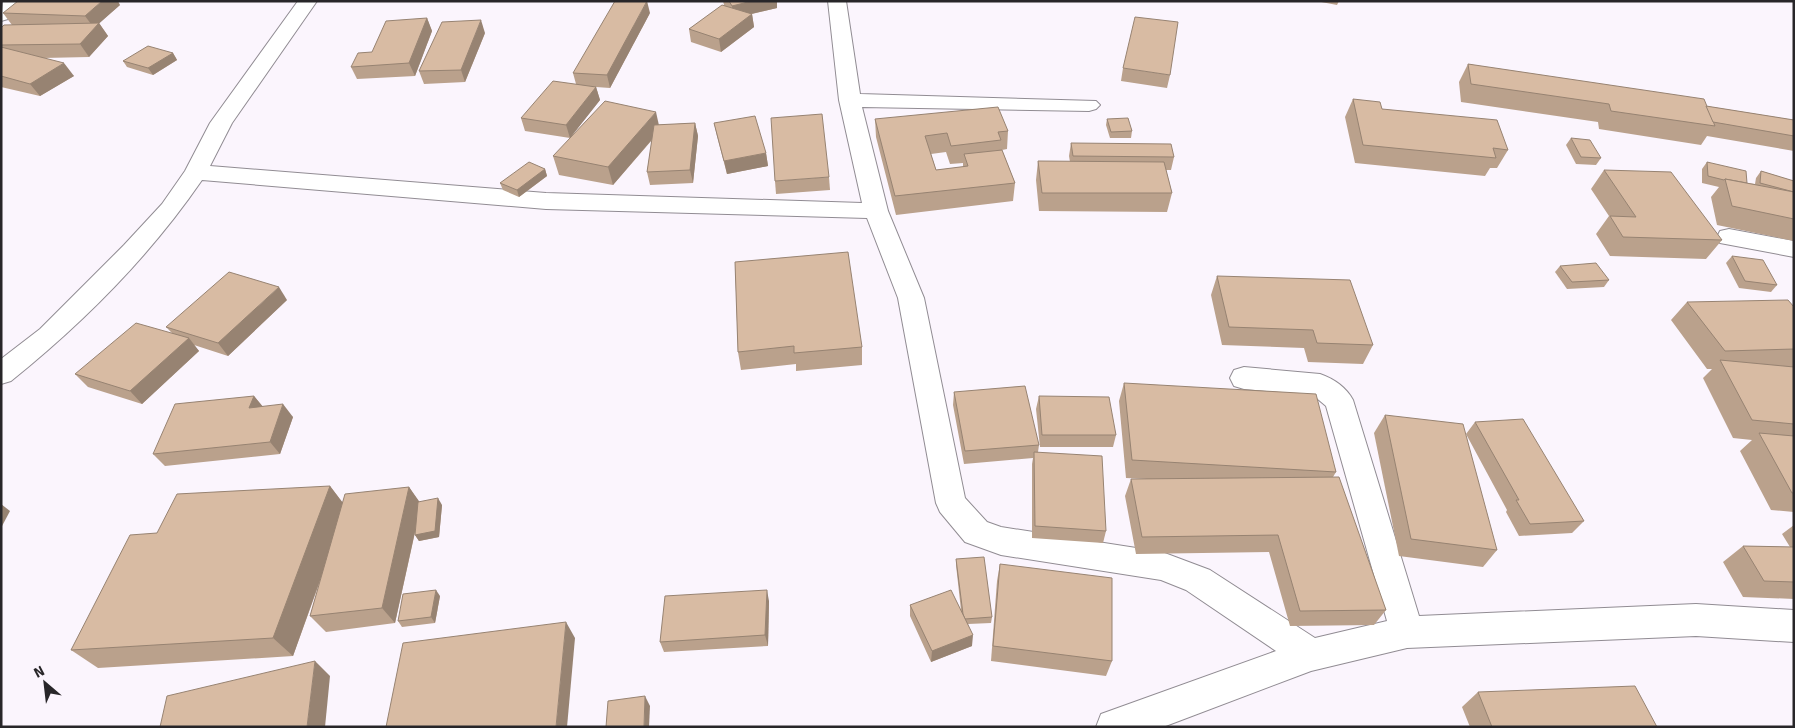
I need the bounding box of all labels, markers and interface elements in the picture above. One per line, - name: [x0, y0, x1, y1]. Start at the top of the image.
- north arrow: [20, 658, 70, 708]
- text: N: [31, 662, 47, 682]

